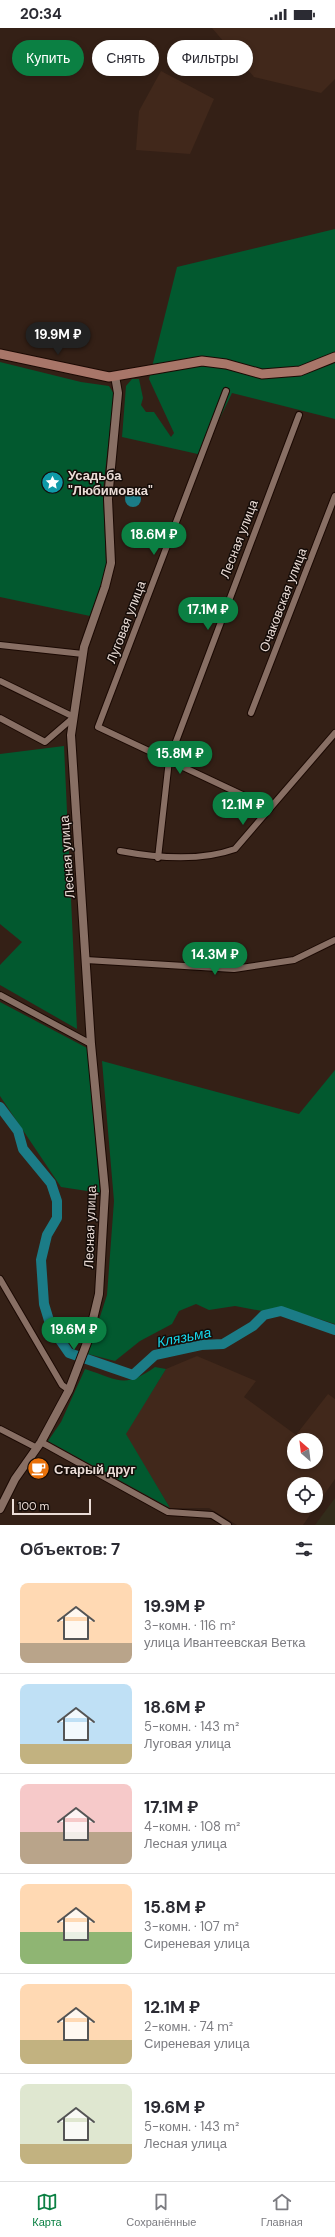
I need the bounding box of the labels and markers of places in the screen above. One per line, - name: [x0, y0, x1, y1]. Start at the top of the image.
- pin: 19.9M ₽: [21, 322, 95, 356]
- place label: Усадьба "Любимовка": [68, 467, 153, 499]
- place icon: Усадьба "Любимовка": [39, 469, 65, 495]
- pin: 18.6M ₽: [117, 522, 191, 556]
- pin: 17.1M ₽: [171, 597, 245, 631]
- pin: 15.8M ₽: [143, 741, 217, 775]
- pin: 12.1M ₽: [206, 792, 280, 826]
- pin: 14.3M ₽: [178, 942, 252, 976]
- pin: 19.6M ₽: [37, 1317, 111, 1351]
- cafe icon: Старый друг: [26, 1456, 52, 1482]
- place label: Старый друг: [54, 1461, 136, 1478]

